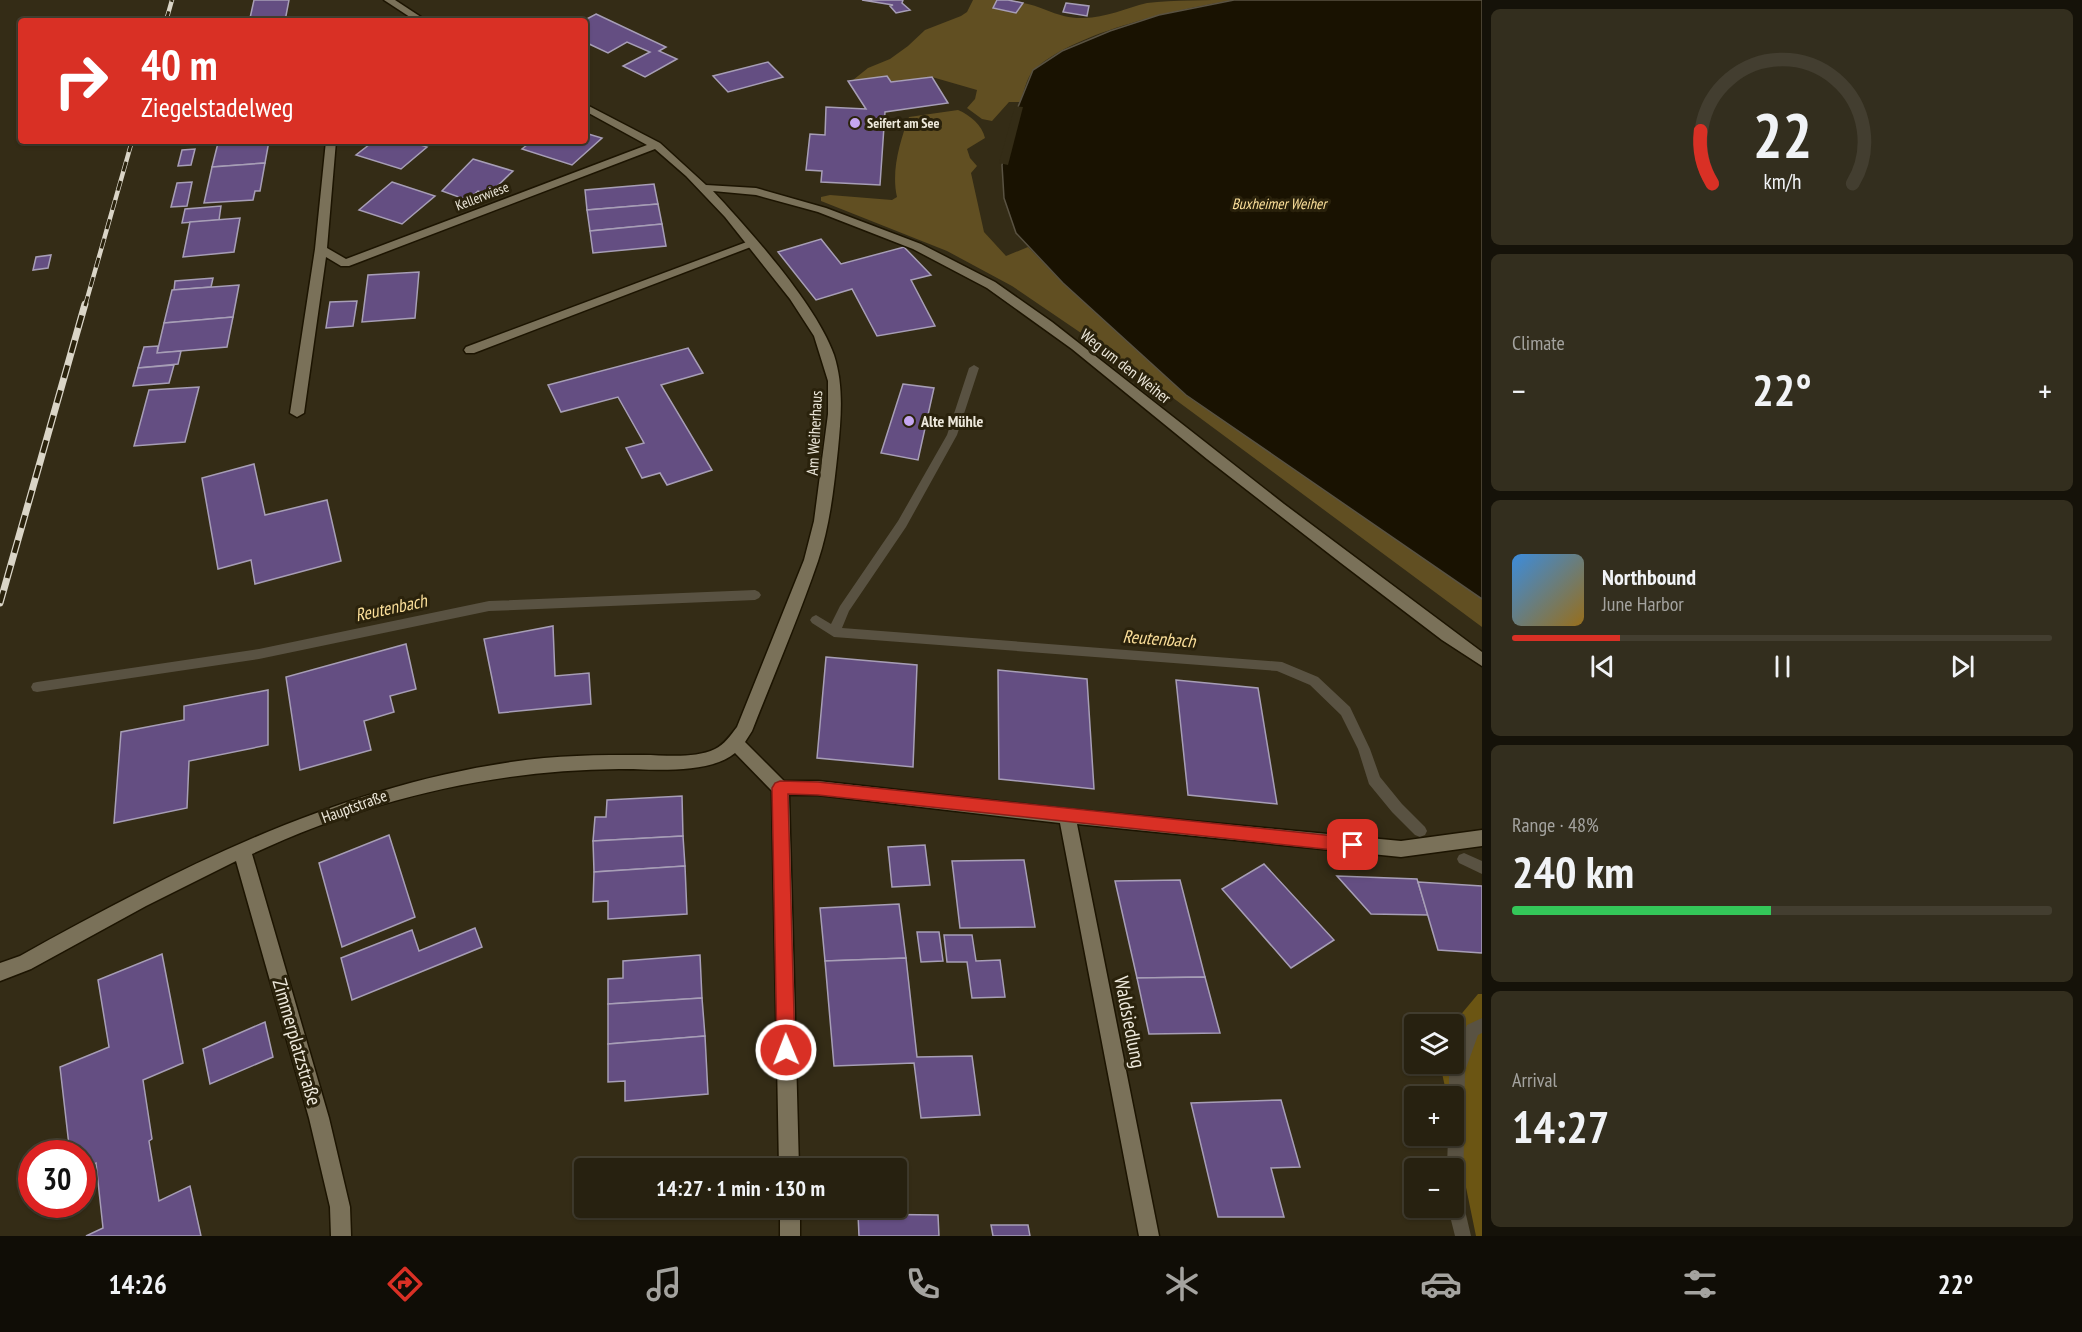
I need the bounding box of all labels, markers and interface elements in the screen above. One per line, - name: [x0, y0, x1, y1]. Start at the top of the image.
- text: 40 m: [141, 37, 218, 92]
- icon: right: [42, 42, 120, 120]
- text: Ziegelstadelweg: [141, 90, 294, 124]
- text: 22: [1752, 94, 1812, 175]
- place label: Seifert am See: [867, 114, 939, 132]
- marker: Seifert am See: [848, 116, 862, 130]
- text: km/h: [1763, 168, 1801, 196]
- street label: Kellerwiese: [453, 178, 512, 214]
- water label: Buxheimer Weiher: [1232, 194, 1328, 213]
- street label: Weg um den Weiher: [1077, 324, 1176, 408]
- text: Climate: [1512, 330, 1565, 356]
- text: 22°: [1752, 360, 1812, 418]
- text: −: [1512, 369, 1526, 412]
- text: +: [2038, 369, 2052, 412]
- street label: Am Weiherhaus: [802, 390, 826, 476]
- place label: Alte Mühle: [920, 411, 984, 431]
- marker: Alte Mühle: [902, 414, 916, 428]
- text: Northbound: [1602, 563, 1696, 591]
- water label: Reutenbach: [353, 588, 430, 626]
- text: June Harbor: [1602, 591, 1684, 617]
- water label: Reutenbach: [1122, 624, 1197, 653]
- icon: previous: [1586, 650, 1619, 683]
- icon: pause: [1766, 650, 1799, 683]
- icon: next: [1946, 650, 1979, 683]
- street label: Hauptstraße: [318, 785, 390, 827]
- text: Range · 48%: [1512, 812, 1599, 838]
- pin: [1327, 819, 1378, 870]
- icon: arrive: [1336, 828, 1369, 861]
- text: 240 km: [1512, 842, 1634, 900]
- street label: Waldsiedlung: [1108, 974, 1152, 1070]
- street label: Zimmerplatzstraße: [266, 976, 328, 1108]
- map controls: [1404, 1014, 1464, 1218]
- button: layers: [1404, 1014, 1464, 1074]
- position arrow: [754, 1018, 818, 1082]
- text: Arrival: [1512, 1067, 1557, 1093]
- button: +: [1404, 1086, 1464, 1146]
- text: 14:27: [1512, 1097, 1609, 1155]
- speed limit sign: 30: [18, 1140, 96, 1218]
- button: −: [1404, 1158, 1464, 1218]
- text: 14:27 · 1 min · 130 m: [656, 1174, 825, 1202]
- icon: directions: [384, 1263, 426, 1305]
- icon: music: [643, 1263, 685, 1305]
- icon: phone: [902, 1263, 944, 1305]
- icon: climate: [1161, 1263, 1203, 1305]
- icon: car: [1420, 1263, 1462, 1305]
- icon: filters: [1679, 1263, 1721, 1305]
- text: 14:26: [108, 1267, 167, 1301]
- text: 22°: [1938, 1267, 1973, 1301]

